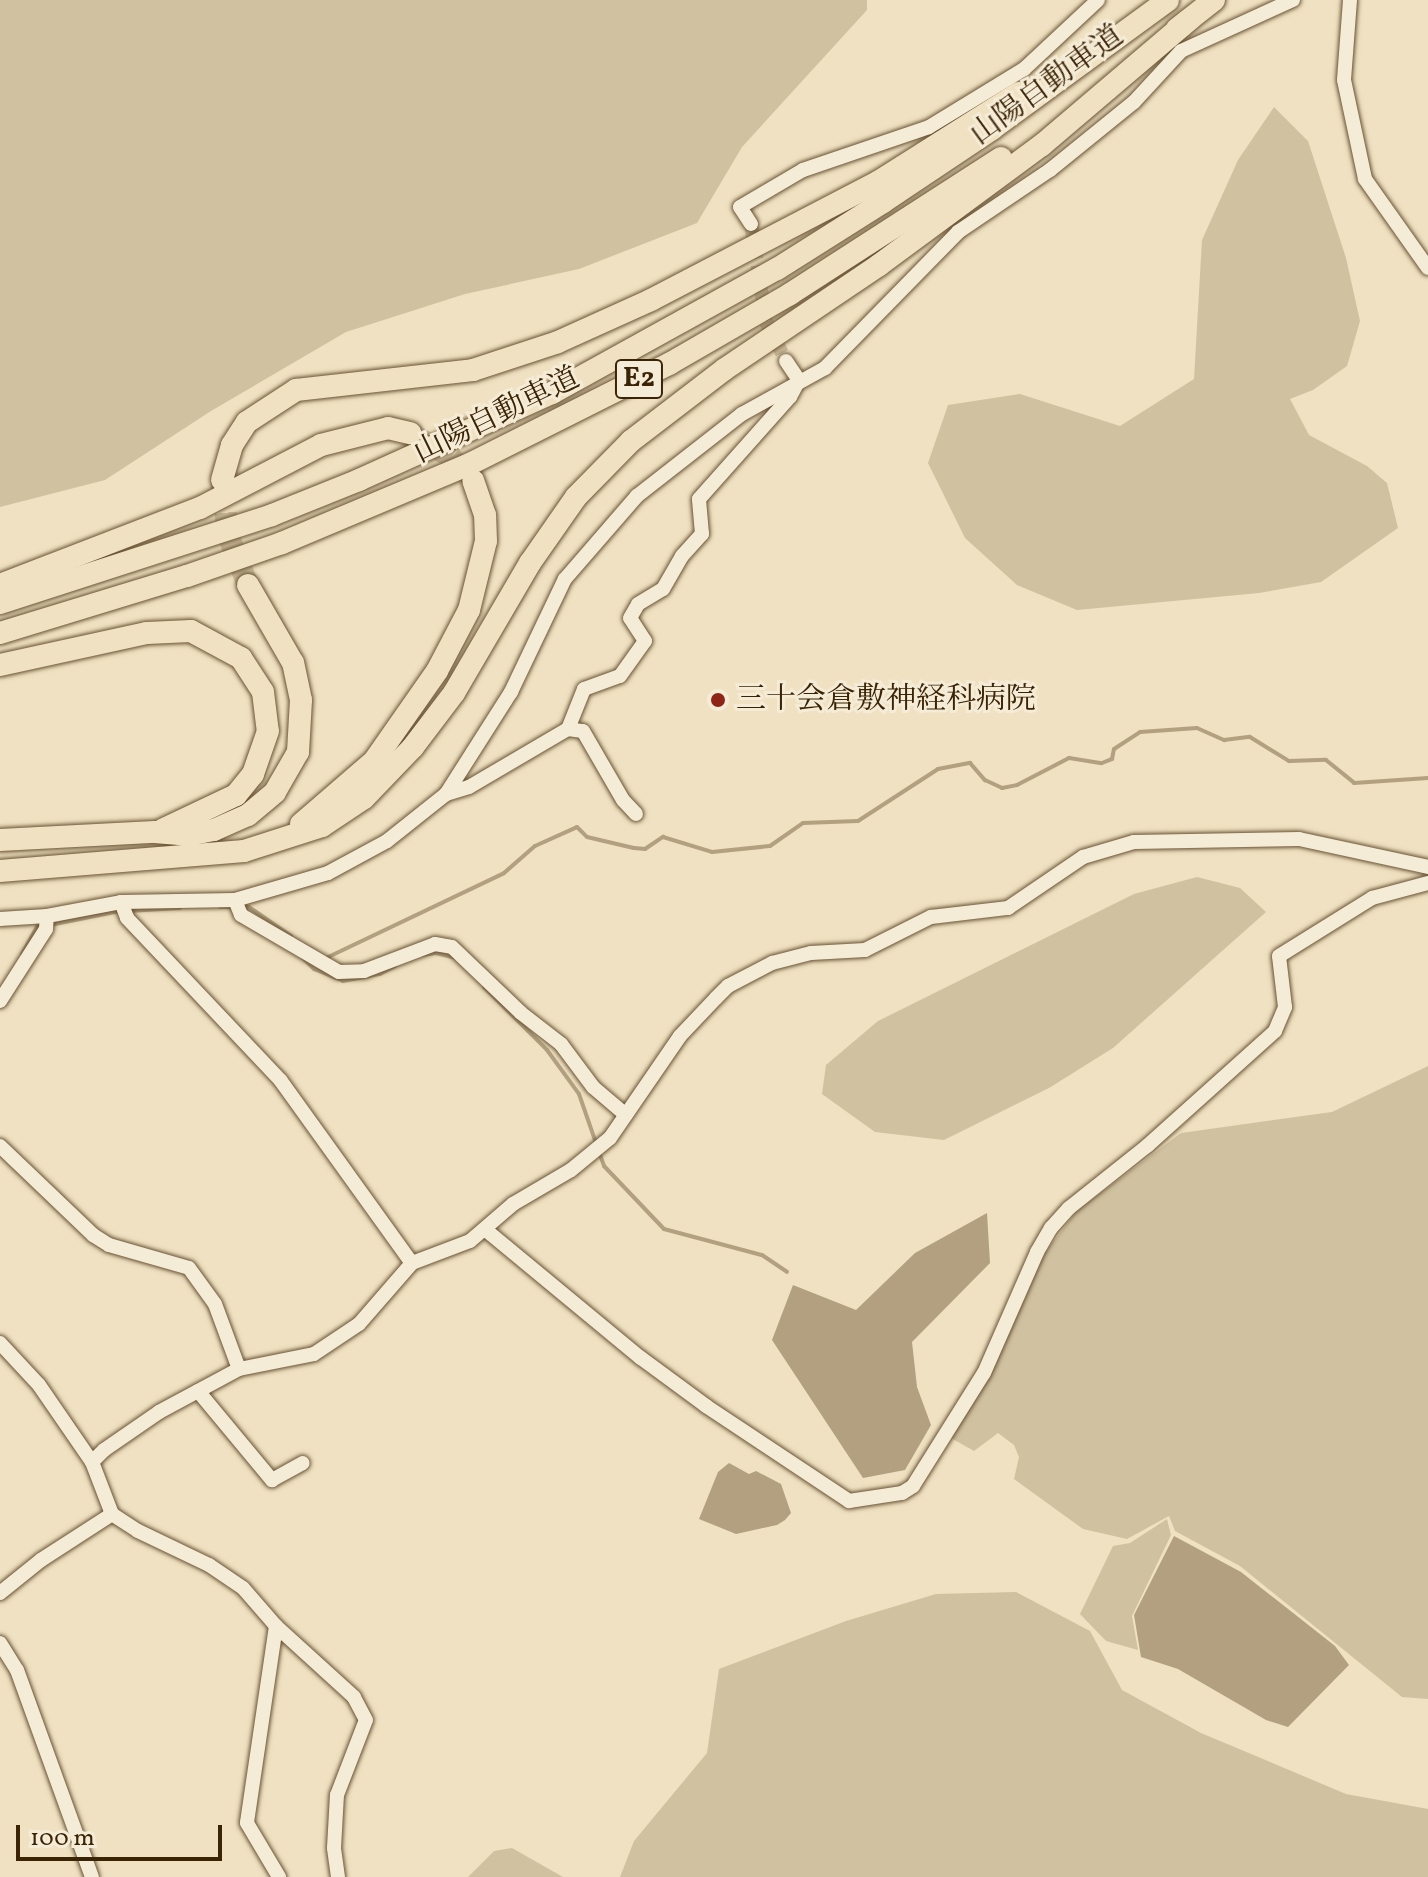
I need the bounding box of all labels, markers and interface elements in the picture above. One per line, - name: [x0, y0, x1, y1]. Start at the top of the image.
- street label: 山陽自動車道: [964, 19, 1130, 153]
- road number: E2: [613, 355, 665, 403]
- street label: 山陽自動車道: [408, 360, 586, 472]
- place label: 三十会倉敷神経科病院: [736, 682, 1036, 718]
- marker: 三十会倉敷神経科病院: [707, 689, 729, 711]
- scale bar: [20, 1809, 226, 1859]
- text: 100 m: [30, 1822, 95, 1856]

